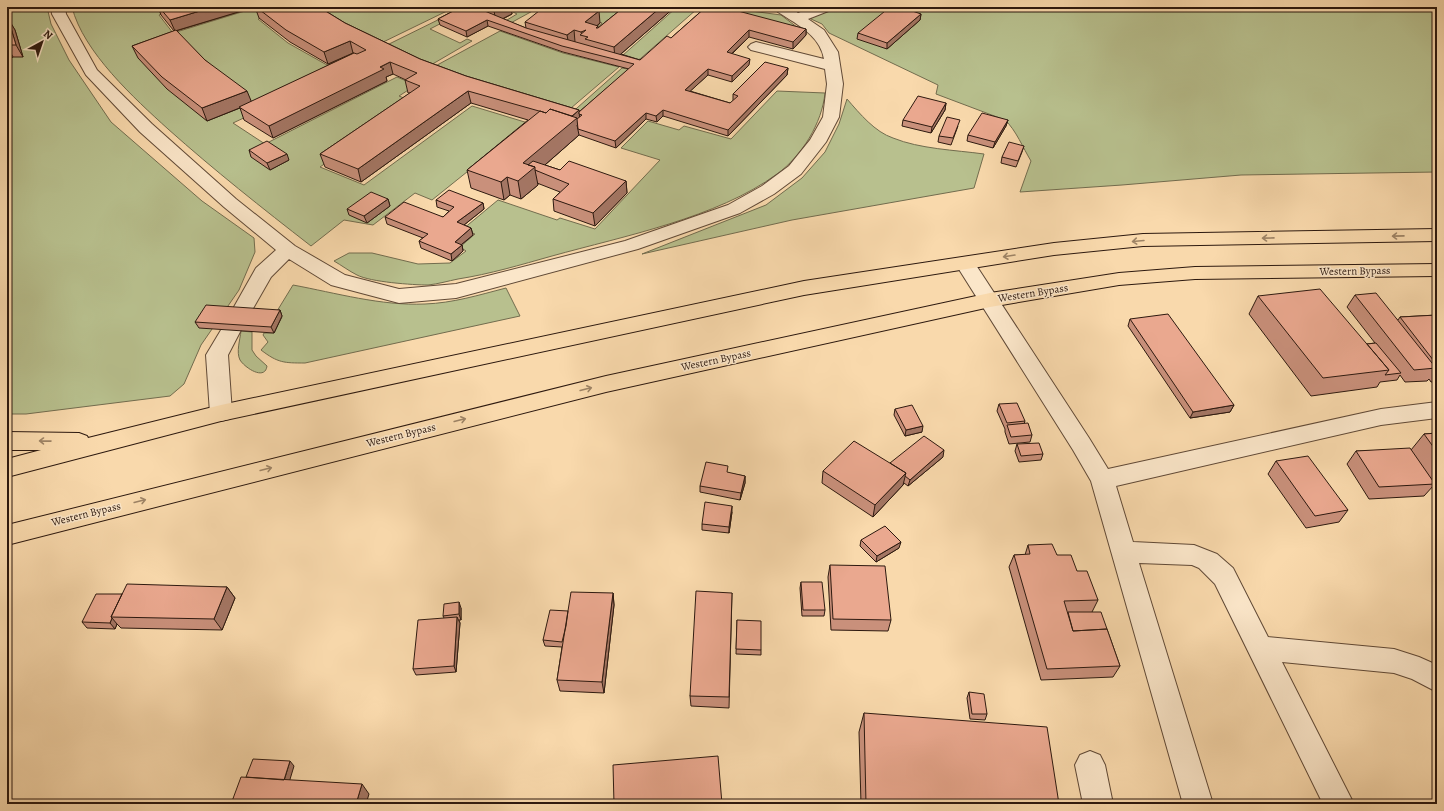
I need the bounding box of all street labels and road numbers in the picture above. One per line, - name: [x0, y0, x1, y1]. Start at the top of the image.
- street label: Western Bypass: [1318, 263, 1391, 279]
- street label: Western Bypass: [996, 280, 1069, 306]
- street label: Western Bypass: [679, 345, 752, 375]
- street label: Western Bypass: [364, 419, 437, 451]
- street label: Western Bypass: [49, 498, 122, 530]

